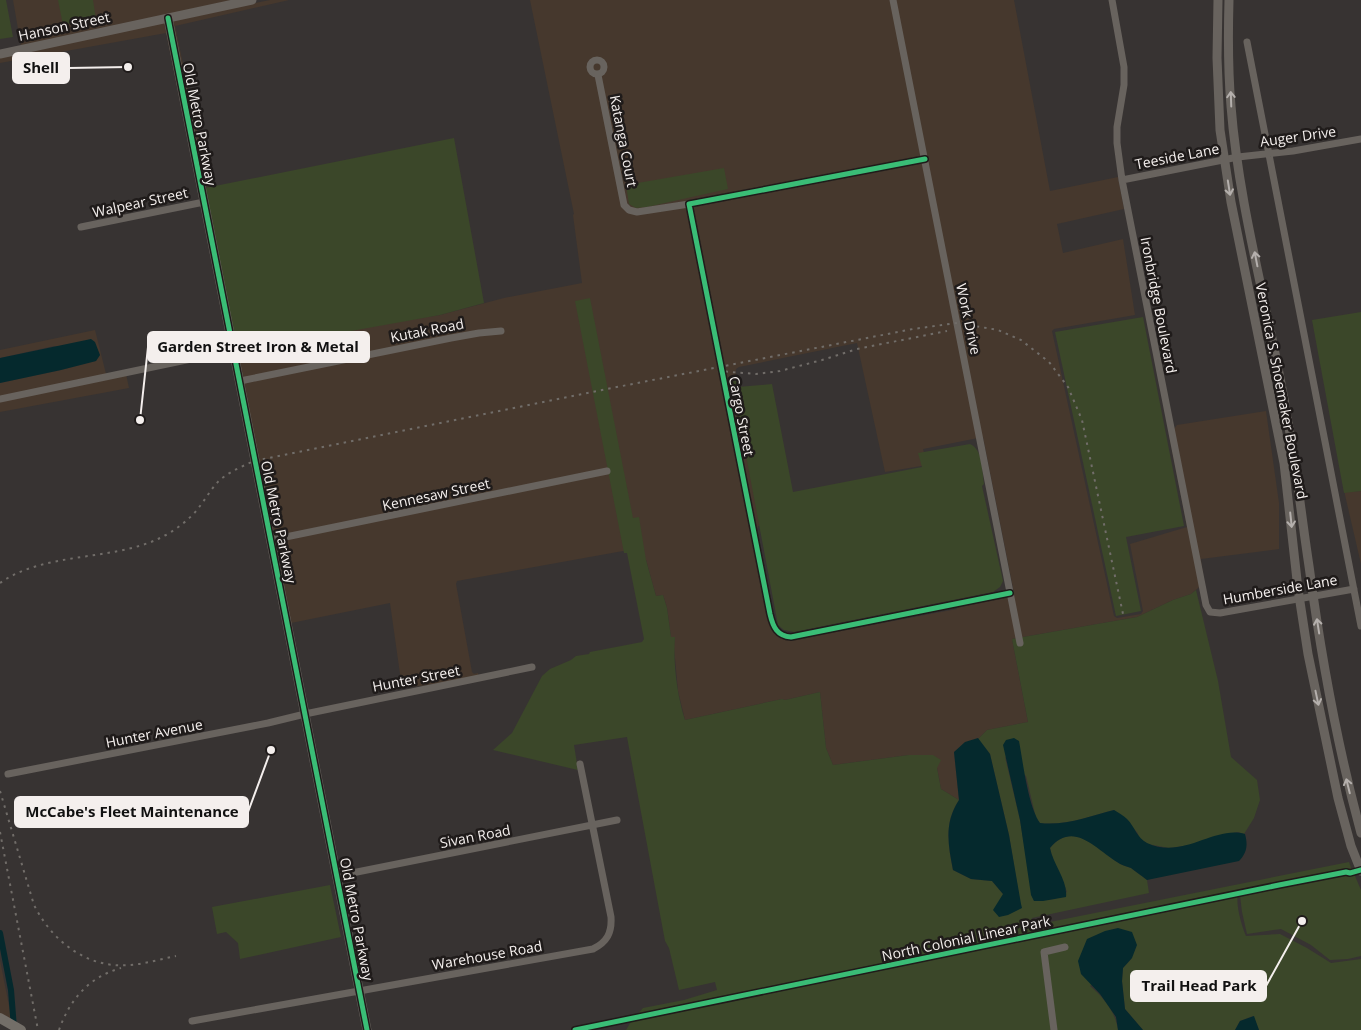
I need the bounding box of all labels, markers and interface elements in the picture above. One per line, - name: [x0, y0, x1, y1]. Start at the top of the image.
- street label: Hanson Street: [16, 7, 112, 45]
- callout: Shell: [13, 53, 69, 83]
- text: Shell: [23, 57, 59, 77]
- street label: Old Metro Parkway: [179, 61, 221, 188]
- one-way arrow: [1226, 91, 1236, 107]
- street label: Katanga Court: [606, 93, 642, 189]
- street label: Auger Drive: [1259, 121, 1337, 151]
- street label: Teeside Lane: [1133, 139, 1221, 173]
- one-way arrow: [1225, 180, 1235, 196]
- street label: Walpear Street: [91, 183, 189, 221]
- street label: Ironbridge Boulevard: [1136, 235, 1182, 375]
- one-way arrow: [1251, 251, 1260, 267]
- street label: Veronica S. Shoemaker Boulevard: [1252, 281, 1312, 501]
- street label: Work Drive: [952, 282, 986, 356]
- street label: Kutak Road: [389, 314, 465, 346]
- callout: Garden Street Iron & Metal: [148, 332, 369, 362]
- text: Garden Street Iron & Metal: [157, 336, 359, 356]
- street label: Cargo Street: [725, 374, 759, 458]
- street label: Old Metro Parkway: [257, 459, 301, 586]
- street label: Kennesaw Street: [380, 473, 492, 515]
- one-way arrow: [1286, 511, 1296, 527]
- street label: Humberside Lane: [1221, 570, 1339, 608]
- one-way arrow: [1313, 618, 1323, 634]
- street label: Hunter Street: [371, 660, 461, 696]
- one-way arrow: [1313, 689, 1323, 705]
- street label: Hunter Avenue: [104, 714, 204, 752]
- one-way arrow: [1343, 778, 1353, 794]
- callout: McCabe's Fleet Maintenance: [15, 797, 248, 827]
- text: McCabe's Fleet Maintenance: [25, 801, 239, 821]
- street label: Sivan Road: [438, 820, 512, 852]
- street label: Old Metro Parkway: [336, 856, 378, 983]
- street label: North Colonial Linear Park: [880, 911, 1053, 965]
- street label: Warehouse Road: [430, 936, 544, 974]
- callout: Trail Head Park: [1131, 971, 1266, 1001]
- text: Trail Head Park: [1142, 975, 1257, 995]

